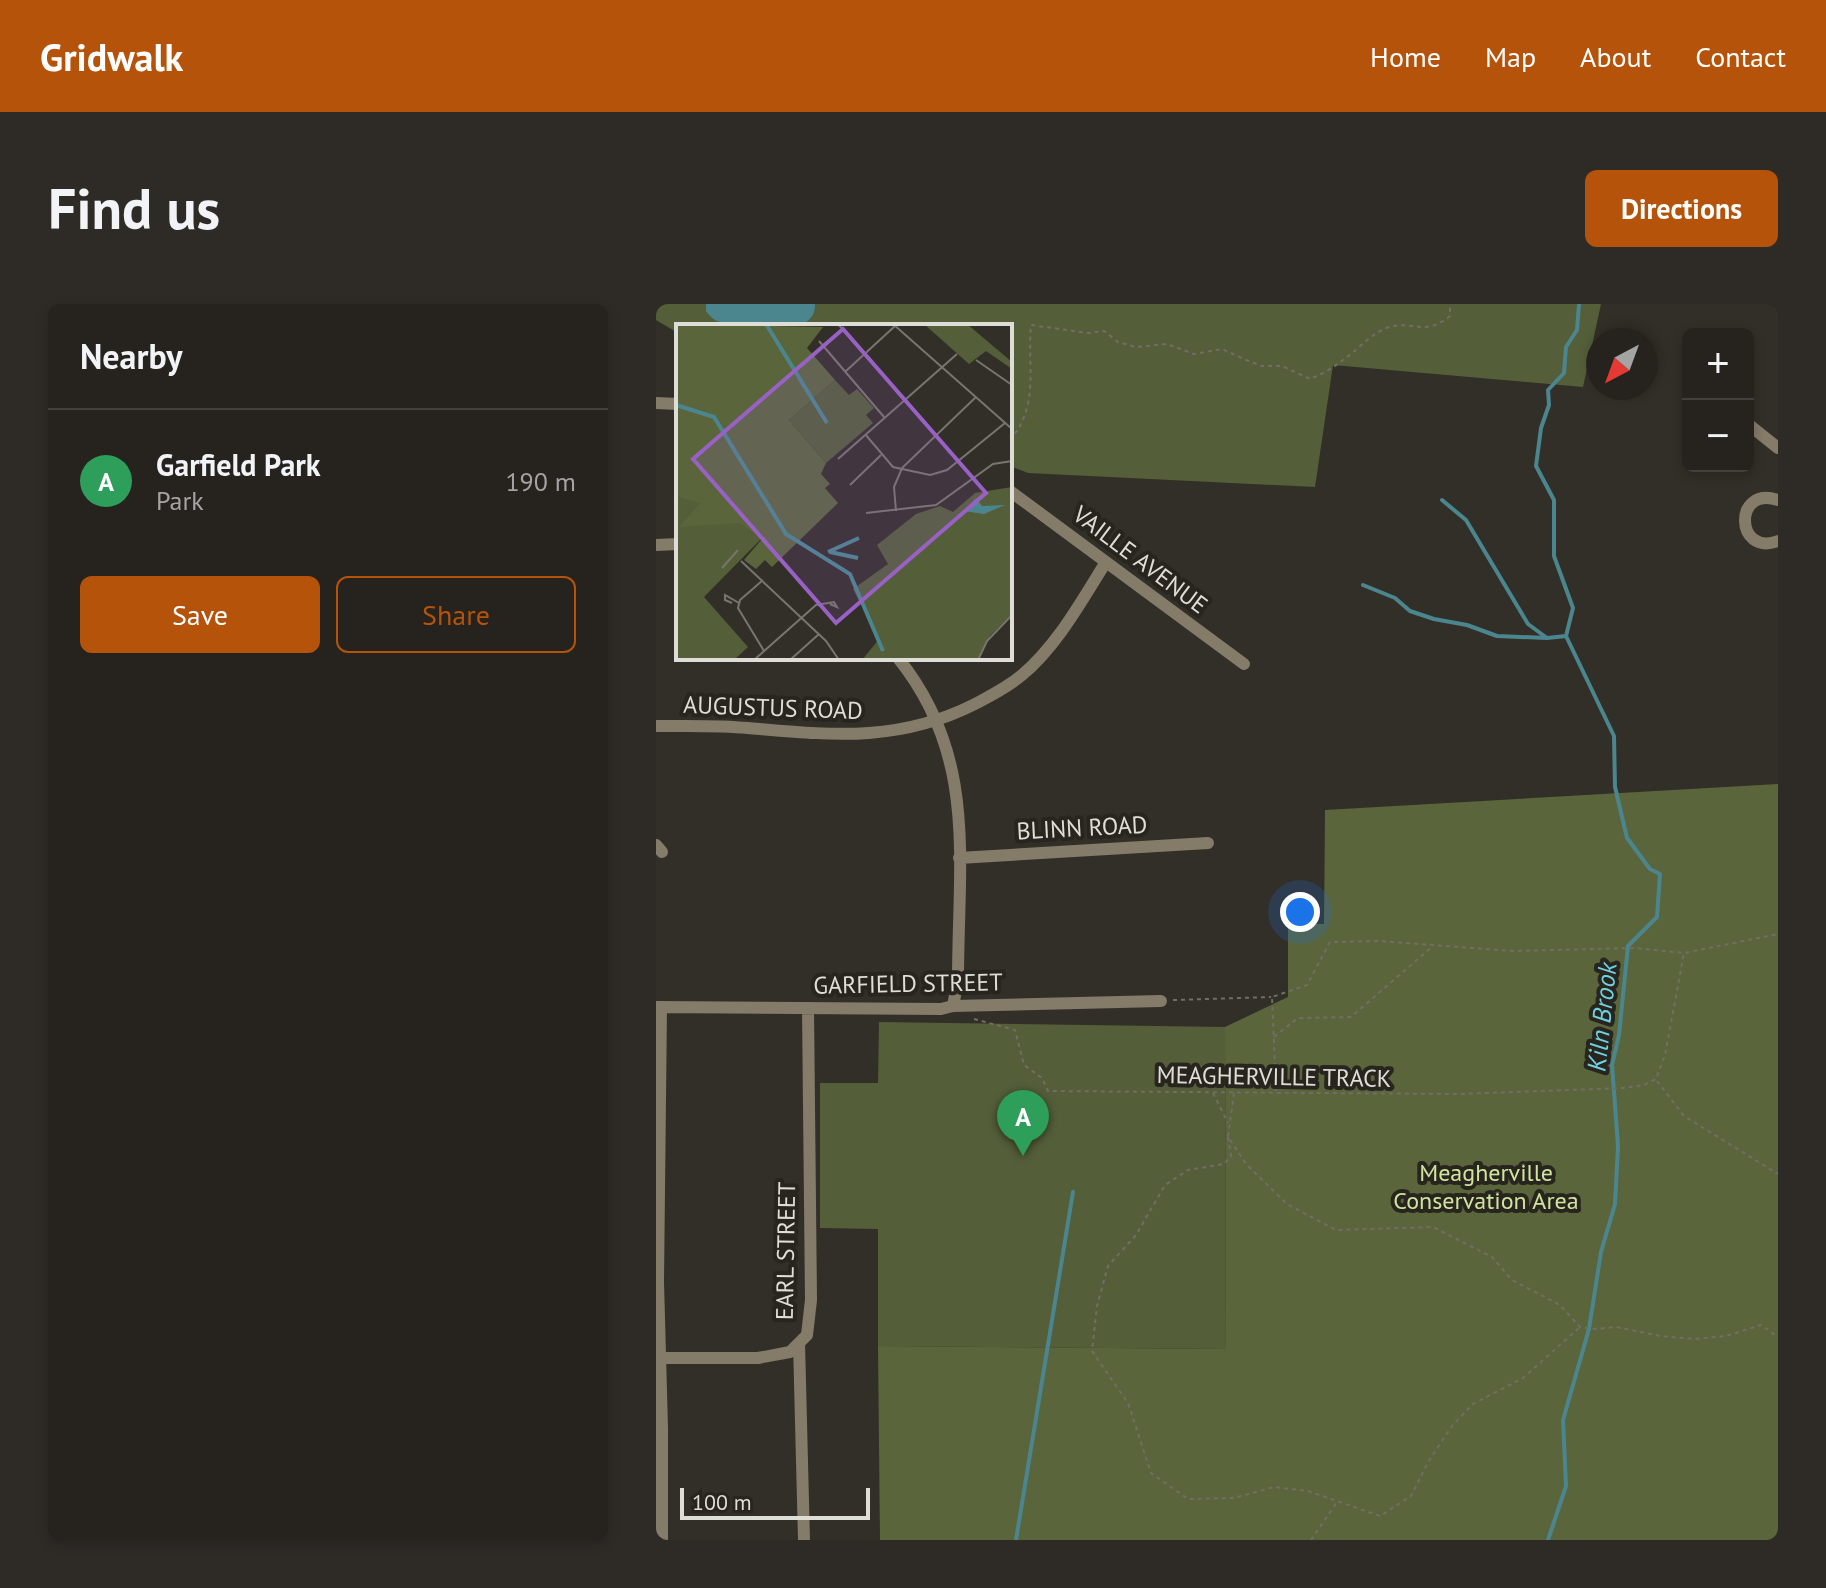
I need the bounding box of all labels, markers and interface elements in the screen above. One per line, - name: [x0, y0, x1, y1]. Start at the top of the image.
- text: Gridwalk: [40, 32, 183, 81]
- text: Home: [1370, 38, 1441, 75]
- text: Map: [1485, 38, 1536, 75]
- text: About: [1580, 38, 1651, 75]
- text: Contact: [1695, 38, 1786, 75]
- button: Directions: [1585, 170, 1778, 247]
- text: Find us: [48, 172, 220, 244]
- inset map: [676, 324, 1012, 660]
- north arrow: [1586, 328, 1658, 400]
- map controls: [1682, 328, 1754, 472]
- button: +: [1682, 328, 1754, 400]
- text: Nearby: [80, 334, 182, 378]
- button: −: [1682, 400, 1754, 472]
- text: Garfield Park: [156, 445, 321, 484]
- text: A: [98, 465, 114, 498]
- text: 190 m: [505, 465, 576, 498]
- text: Park: [156, 484, 204, 517]
- street label: VAILLE AVENUE: [1066, 498, 1214, 620]
- button: Save: [80, 576, 320, 653]
- button: Share: [336, 576, 576, 653]
- street label: AUGUSTUS ROAD: [683, 689, 863, 726]
- street label: BLINN ROAD: [1016, 809, 1148, 846]
- your location: [1280, 892, 1320, 932]
- water label: Kiln Brook: [1579, 960, 1624, 1073]
- street label: GARFIELD STREET: [813, 966, 1003, 1001]
- street label: MEAGHERVILLE TRACK: [1156, 1059, 1392, 1094]
- pin: A: [997, 1090, 1049, 1156]
- park label: Meagherville Conservation Area: [1393, 1157, 1579, 1216]
- street label: EARL STREET: [769, 1182, 802, 1320]
- scale bar: [680, 1484, 870, 1520]
- text: 100 m: [692, 1488, 752, 1516]

